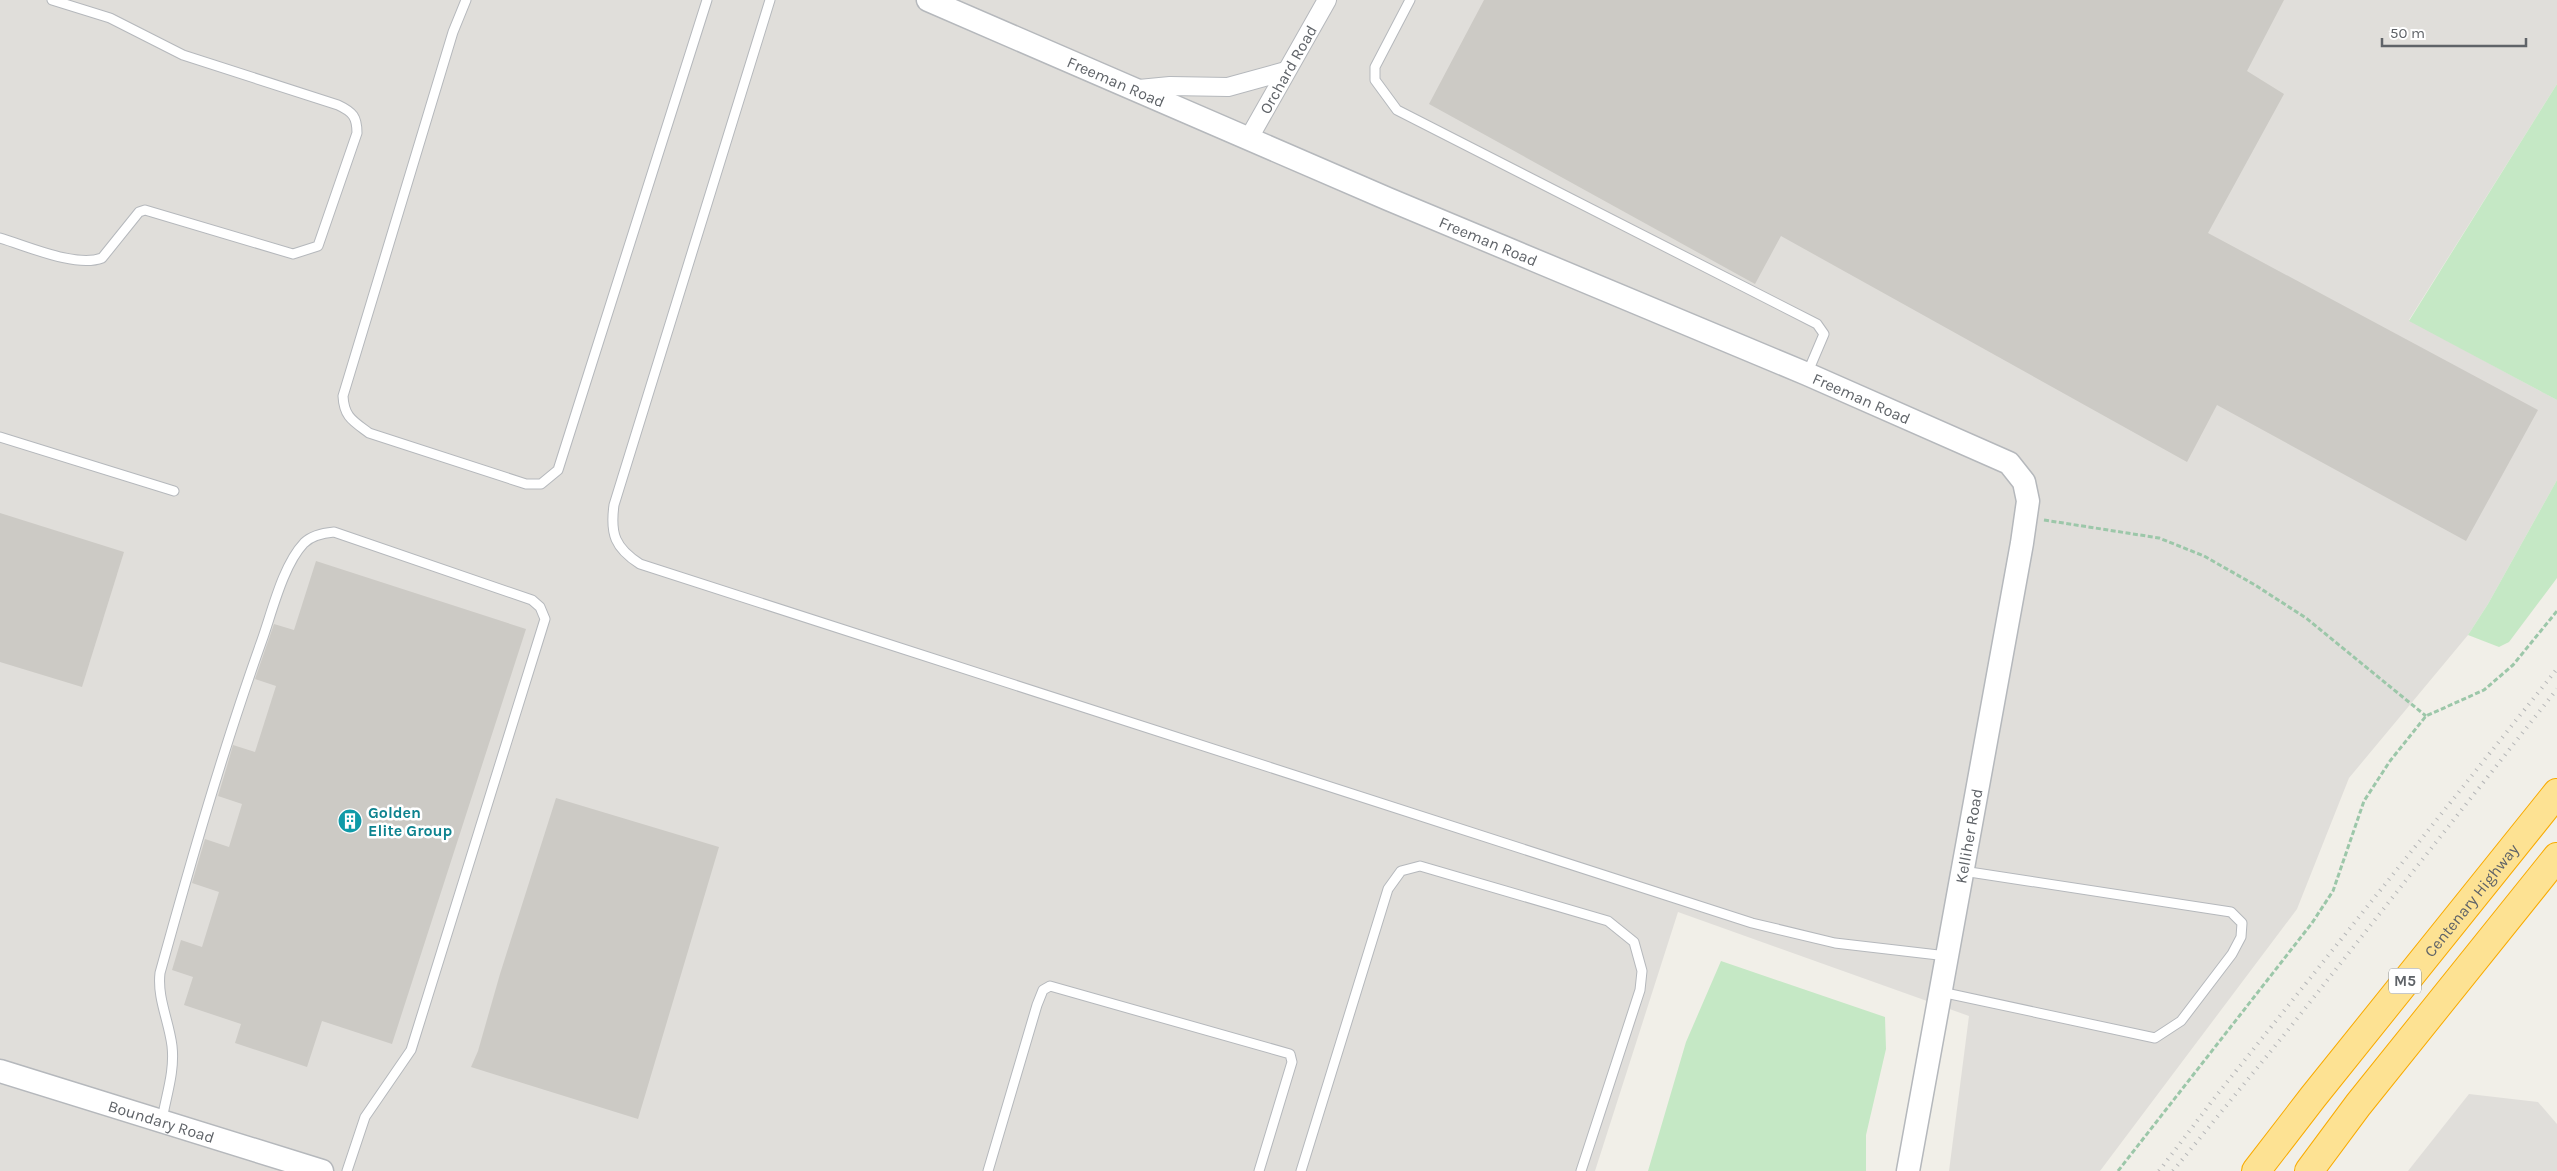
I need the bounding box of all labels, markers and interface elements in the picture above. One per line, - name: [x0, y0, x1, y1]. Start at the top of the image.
- scale bar: [2382, 15, 2526, 47]
- street label: Orchard Road: [1255, 22, 1320, 117]
- text: 50 m: [2390, 24, 2425, 42]
- street label: Freeman Road: [1064, 52, 1168, 111]
- street label: Freeman Road: [1436, 212, 1540, 270]
- street label: Freeman Road: [1810, 368, 1913, 428]
- street label: Kelliher Road: [1951, 787, 1987, 885]
- place label: Golden Elite Group: [368, 803, 453, 840]
- building icon: Golden Elite Group: [337, 808, 363, 834]
- street label: Centenary Highway: [2420, 839, 2523, 960]
- road number: M5: [2389, 968, 2421, 994]
- street label: Boundary Road: [106, 1096, 217, 1147]

